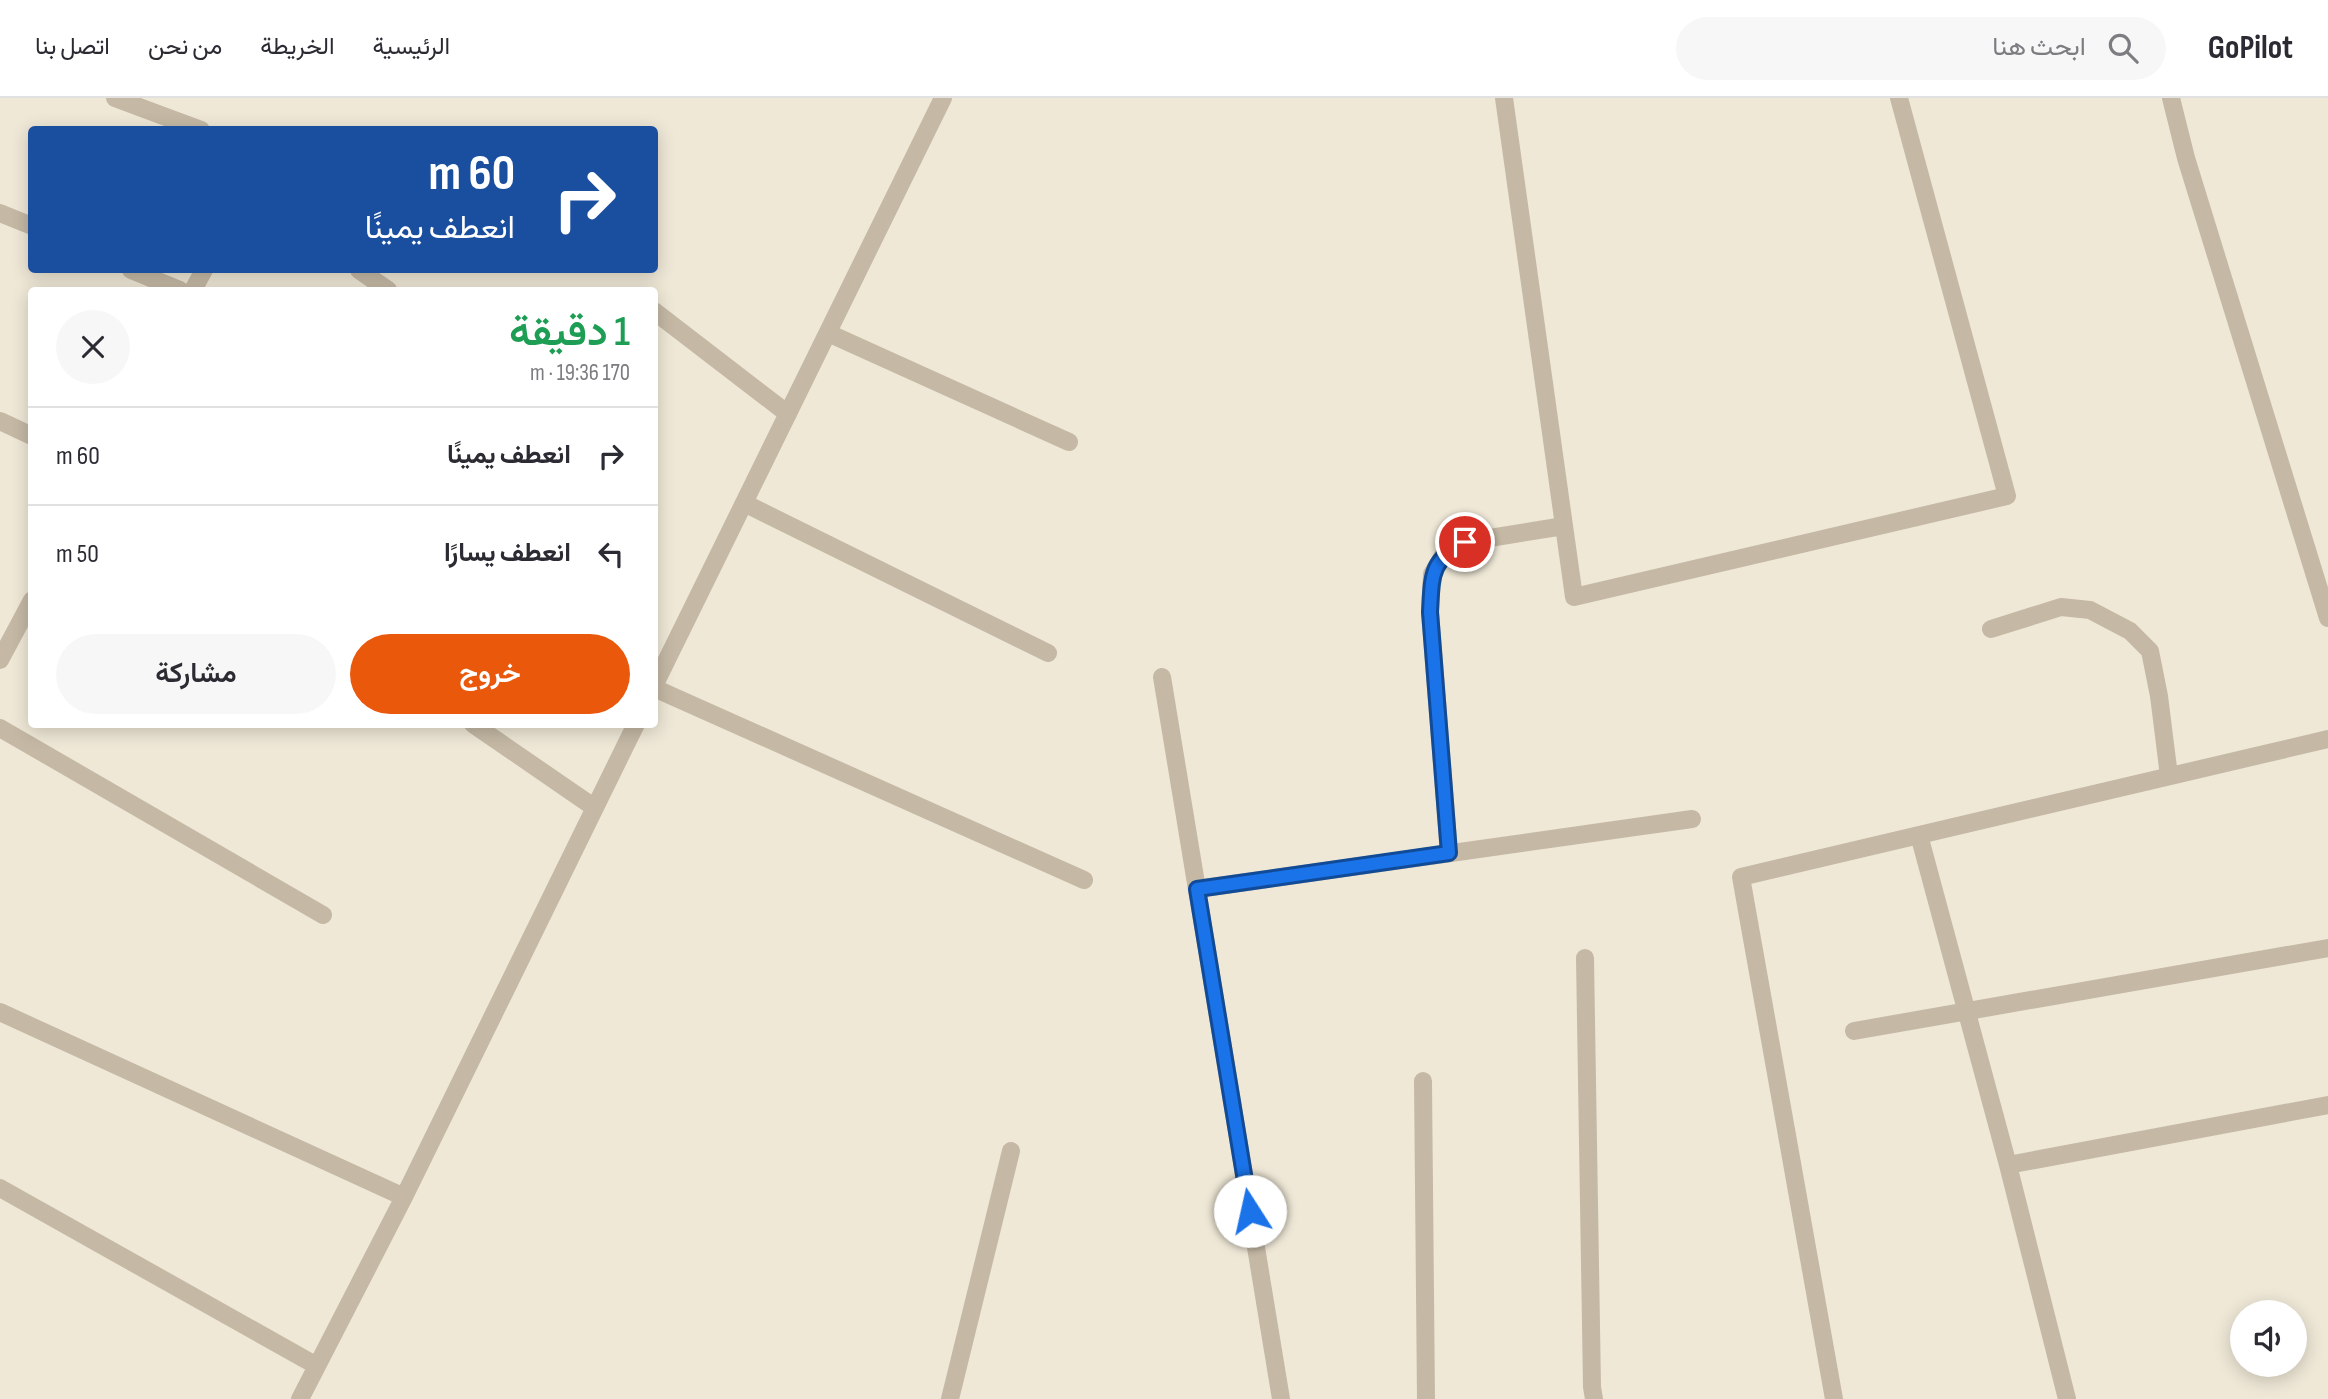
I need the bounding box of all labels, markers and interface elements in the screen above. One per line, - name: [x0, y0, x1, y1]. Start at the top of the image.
- search box: [1676, 17, 2166, 80]
- text: GoPilot: [2208, 28, 2293, 68]
- icon: search: [2104, 29, 2142, 67]
- text: اتصل بنا: [35, 32, 110, 61]
- text: من نحن: [148, 32, 222, 61]
- text: الخريطة: [260, 32, 335, 61]
- text: الرئيسية: [373, 32, 450, 61]
- text: ابحث هنا: [1992, 32, 2086, 63]
- text: 60 m: [428, 145, 515, 204]
- icon: right: [539, 154, 630, 245]
- text: انعطف يمينًا: [365, 209, 515, 248]
- text: 1 دقيقة: [509, 307, 630, 358]
- button: close: [56, 310, 130, 384]
- text: 170 m · 19:36: [530, 359, 630, 387]
- icon: right: [592, 437, 630, 475]
- text: انعطف يمينًا: [447, 440, 571, 471]
- text: 60 m: [56, 441, 100, 472]
- pin: [1435, 512, 1495, 572]
- icon: arrive: [1446, 523, 1484, 561]
- icon: left: [592, 535, 630, 573]
- text: انعطف يسارًا: [444, 538, 571, 569]
- text: 50 m: [56, 539, 99, 570]
- button: مشاركة: [56, 634, 336, 714]
- button: خروج: [350, 634, 630, 714]
- position arrow: [1213, 1174, 1287, 1248]
- map controls: [2230, 1300, 2307, 1377]
- button: sound: [2230, 1300, 2307, 1377]

